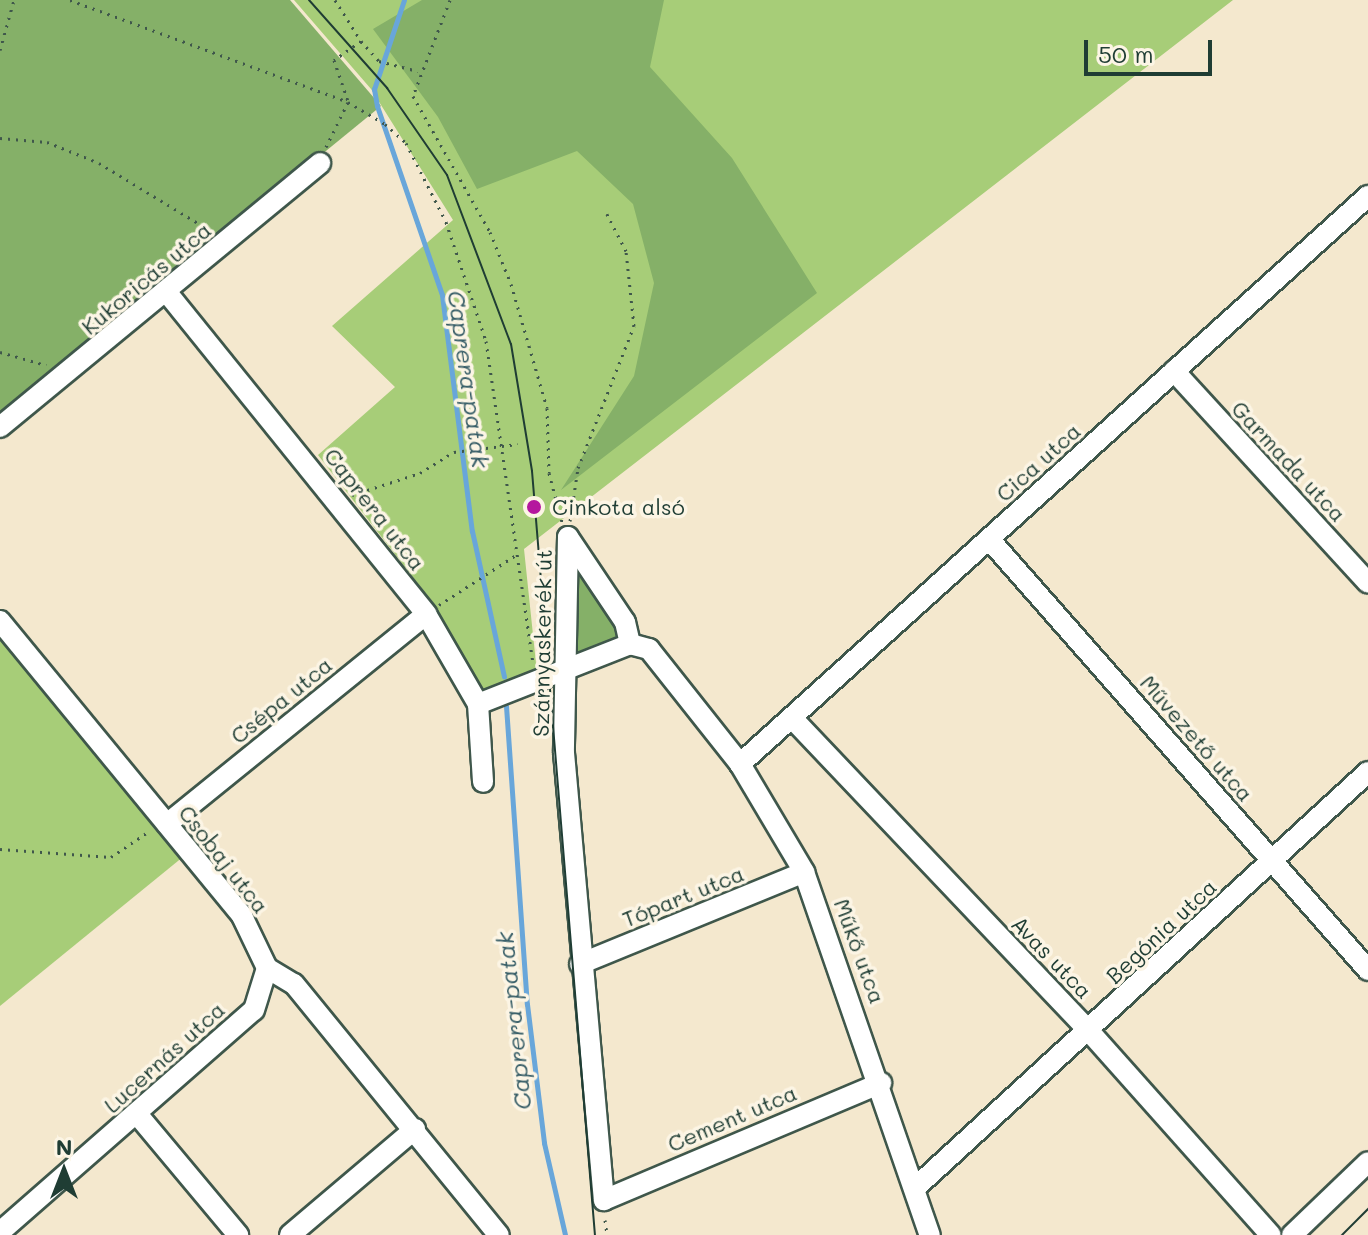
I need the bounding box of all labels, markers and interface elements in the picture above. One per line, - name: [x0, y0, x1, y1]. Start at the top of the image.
- scale bar: [1088, 24, 1216, 74]
- text: 50 m: [1098, 38, 1154, 69]
- street label: Kukoricás utca: [76, 216, 216, 340]
- water label: Caprera-patak: [442, 288, 496, 470]
- street label: Garmada utca: [1226, 395, 1352, 527]
- street label: Cica utca: [990, 417, 1086, 507]
- street label: Caprera utca: [319, 443, 431, 575]
- place label: Cinkota alsó: [552, 494, 685, 520]
- marker: Cinkota alsó: [523, 496, 545, 518]
- street label: Szárnyaskerék út: [527, 549, 557, 737]
- street label: Csépa utca: [225, 651, 337, 749]
- street label: Művezető utca: [1135, 669, 1259, 807]
- street label: Csobaj utca: [174, 800, 274, 918]
- street label: Tópart utca: [618, 860, 748, 932]
- street label: Begónia utca: [1100, 873, 1222, 989]
- street label: Műkő utca: [829, 895, 891, 1007]
- street label: Avas utca: [1006, 910, 1098, 1004]
- water label: Caprera-patak: [489, 931, 537, 1111]
- street label: Lucernás utca: [98, 996, 230, 1118]
- street label: Cement utca: [663, 1079, 801, 1157]
- north arrow: [24, 1131, 104, 1211]
- text: N: [56, 1132, 72, 1161]

